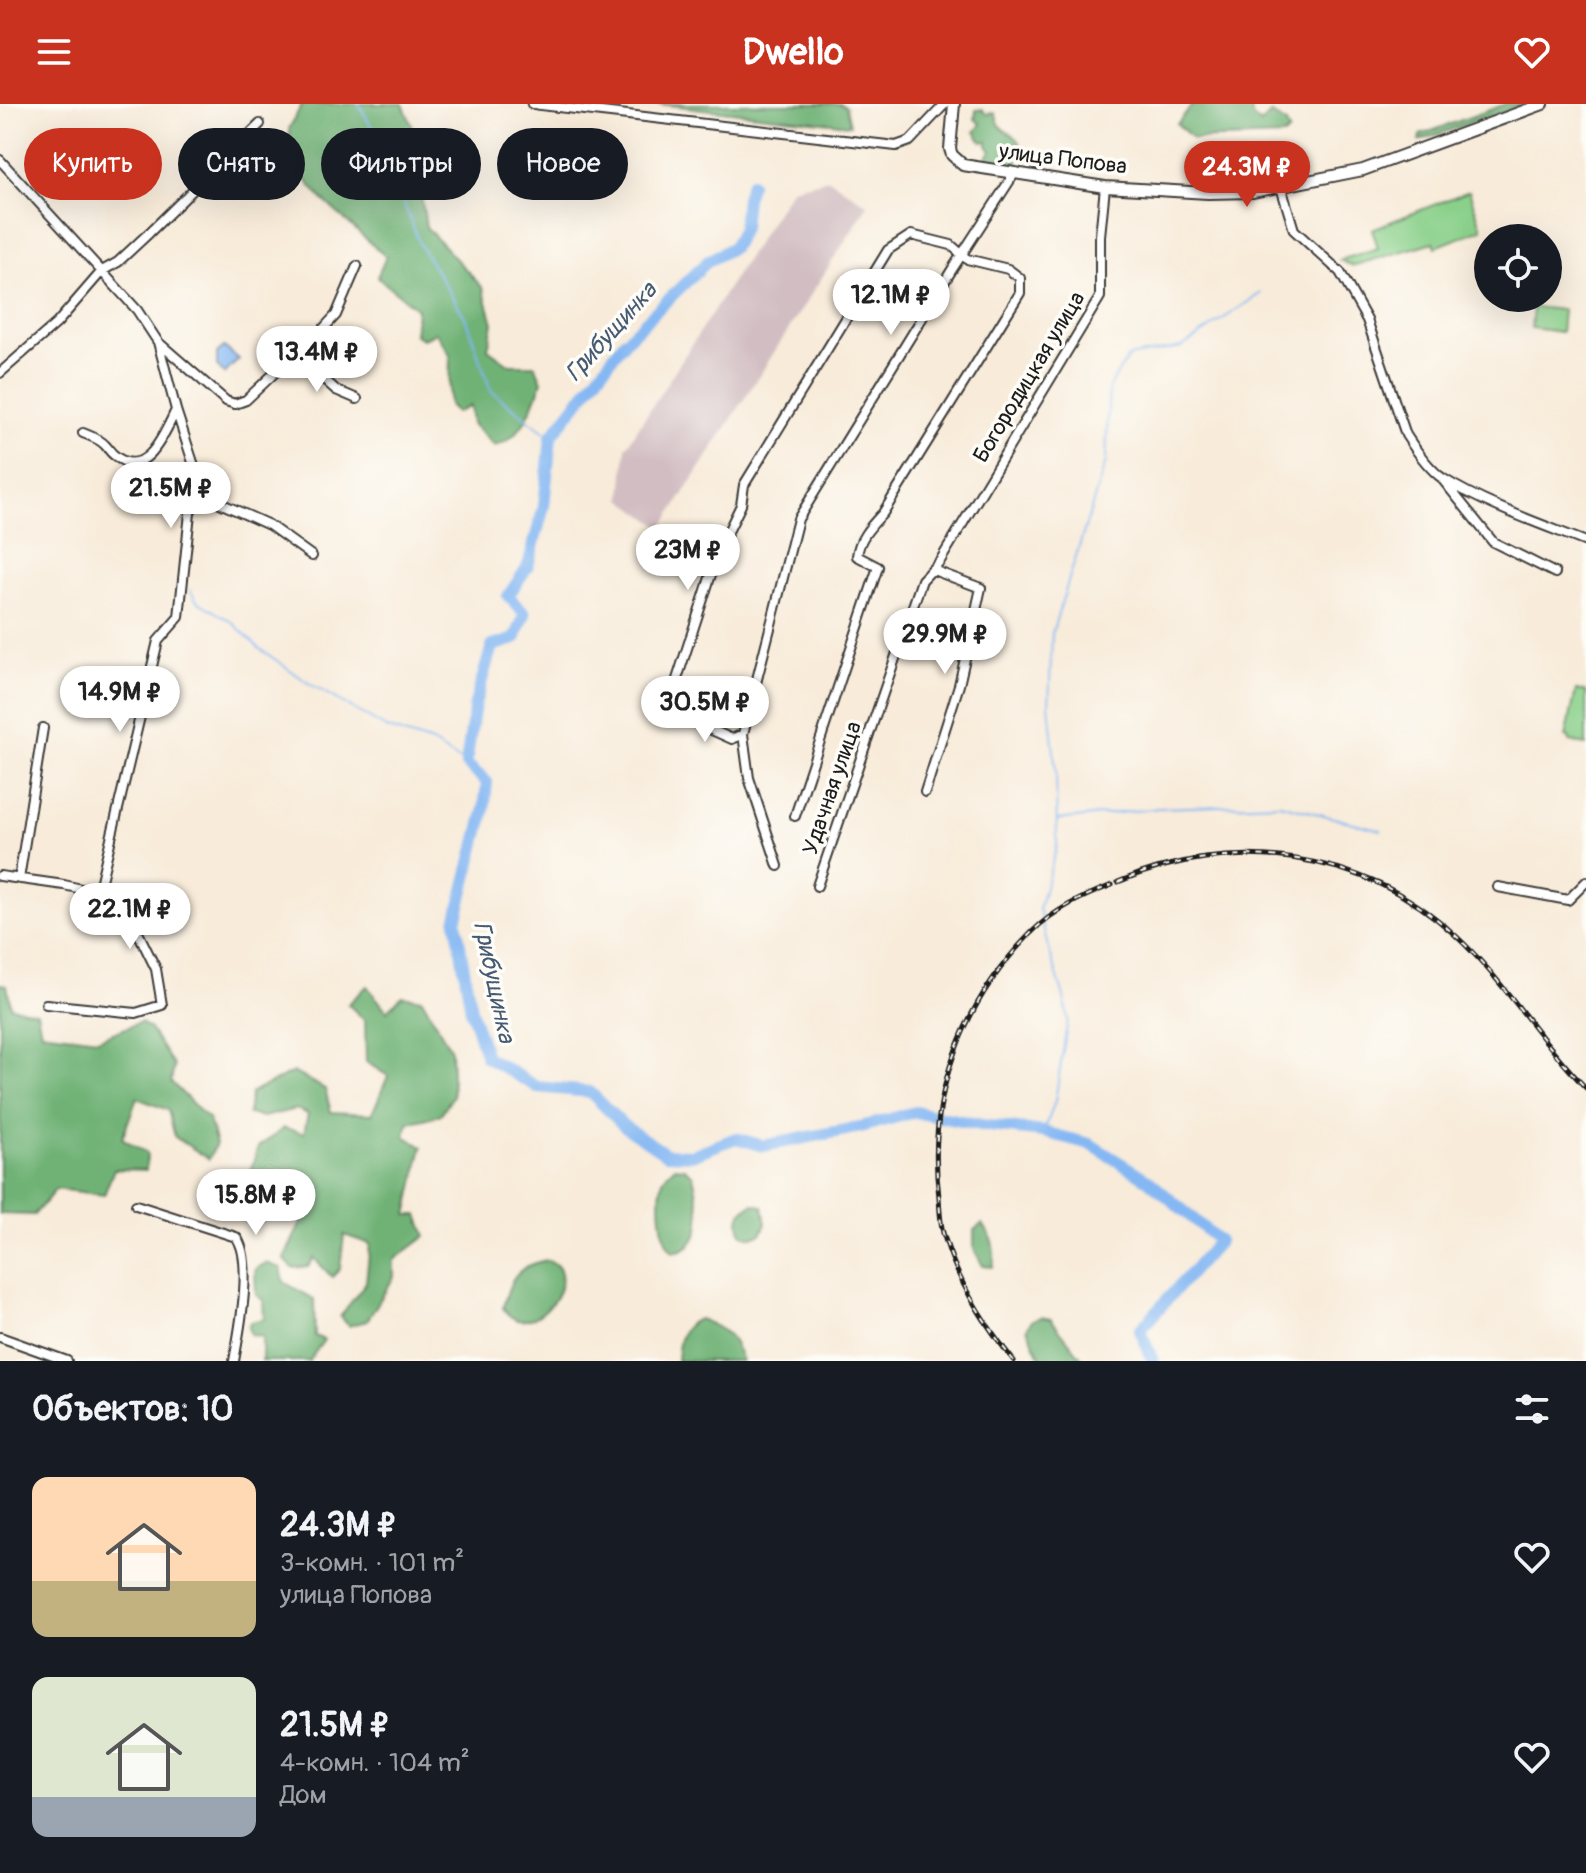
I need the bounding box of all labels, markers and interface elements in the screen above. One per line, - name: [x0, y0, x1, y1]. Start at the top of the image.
- icon: menu: [32, 30, 76, 74]
- text: Dwello: [742, 30, 844, 75]
- icon: heart: [1510, 30, 1554, 74]
- chip: Купить: [24, 128, 162, 200]
- chip: Снять: [178, 128, 305, 200]
- chip: Фильтры: [321, 128, 481, 200]
- chip: Новое: [497, 128, 628, 200]
- street label: улица Попова: [996, 137, 1129, 181]
- pin: 24.3M ₽: [1173, 141, 1321, 209]
- text: 24.3M ₽: [1202, 151, 1292, 183]
- map controls: [1474, 224, 1562, 312]
- button: locate: [1474, 224, 1562, 312]
- pin: 12.1M ₽: [817, 269, 965, 337]
- water label: Грибущинка: [559, 275, 664, 387]
- text: 12.1M ₽: [851, 279, 931, 311]
- street label: Богородицкая улица: [967, 286, 1091, 468]
- pin: 13.4M ₽: [243, 326, 391, 394]
- text: 13.4M ₽: [274, 336, 360, 368]
- pin: 21.5M ₽: [97, 462, 245, 530]
- text: 21.5M ₽: [129, 472, 213, 504]
- pin: 23M ₽: [632, 524, 744, 592]
- text: 23M ₽: [654, 534, 722, 566]
- pin: 29.9M ₽: [871, 608, 1019, 676]
- text: 29.9M ₽: [902, 618, 988, 650]
- pin: 14.9M ₽: [46, 666, 194, 734]
- text: 14.9M ₽: [78, 676, 162, 708]
- pin: 30.5M ₽: [631, 676, 779, 744]
- text: 30.5M ₽: [659, 686, 751, 718]
- street label: Удачная улица: [796, 718, 868, 858]
- pin: 22.1M ₽: [56, 883, 204, 951]
- text: 22.1M ₽: [88, 893, 172, 925]
- water label: Грибущинка: [467, 919, 521, 1047]
- pin: 15.8M ₽: [182, 1169, 330, 1237]
- text: 15.8M ₽: [214, 1179, 298, 1211]
- icon: filters: [1510, 1387, 1554, 1431]
- text: Объектов: 10: [32, 1388, 233, 1431]
- text: 24.3M ₽: [280, 1504, 397, 1547]
- icon: home: [96, 1509, 192, 1605]
- icon: heart: [1510, 1535, 1554, 1579]
- text: 3-комн. · 101 m²: [280, 1547, 464, 1579]
- text: улица Попова: [280, 1579, 432, 1611]
- text: 21.5M ₽: [280, 1704, 390, 1747]
- icon: home: [96, 1709, 192, 1805]
- icon: heart: [1510, 1735, 1554, 1779]
- text: 4-комн. · 104 m²: [280, 1747, 470, 1779]
- text: Дом: [280, 1779, 327, 1811]

